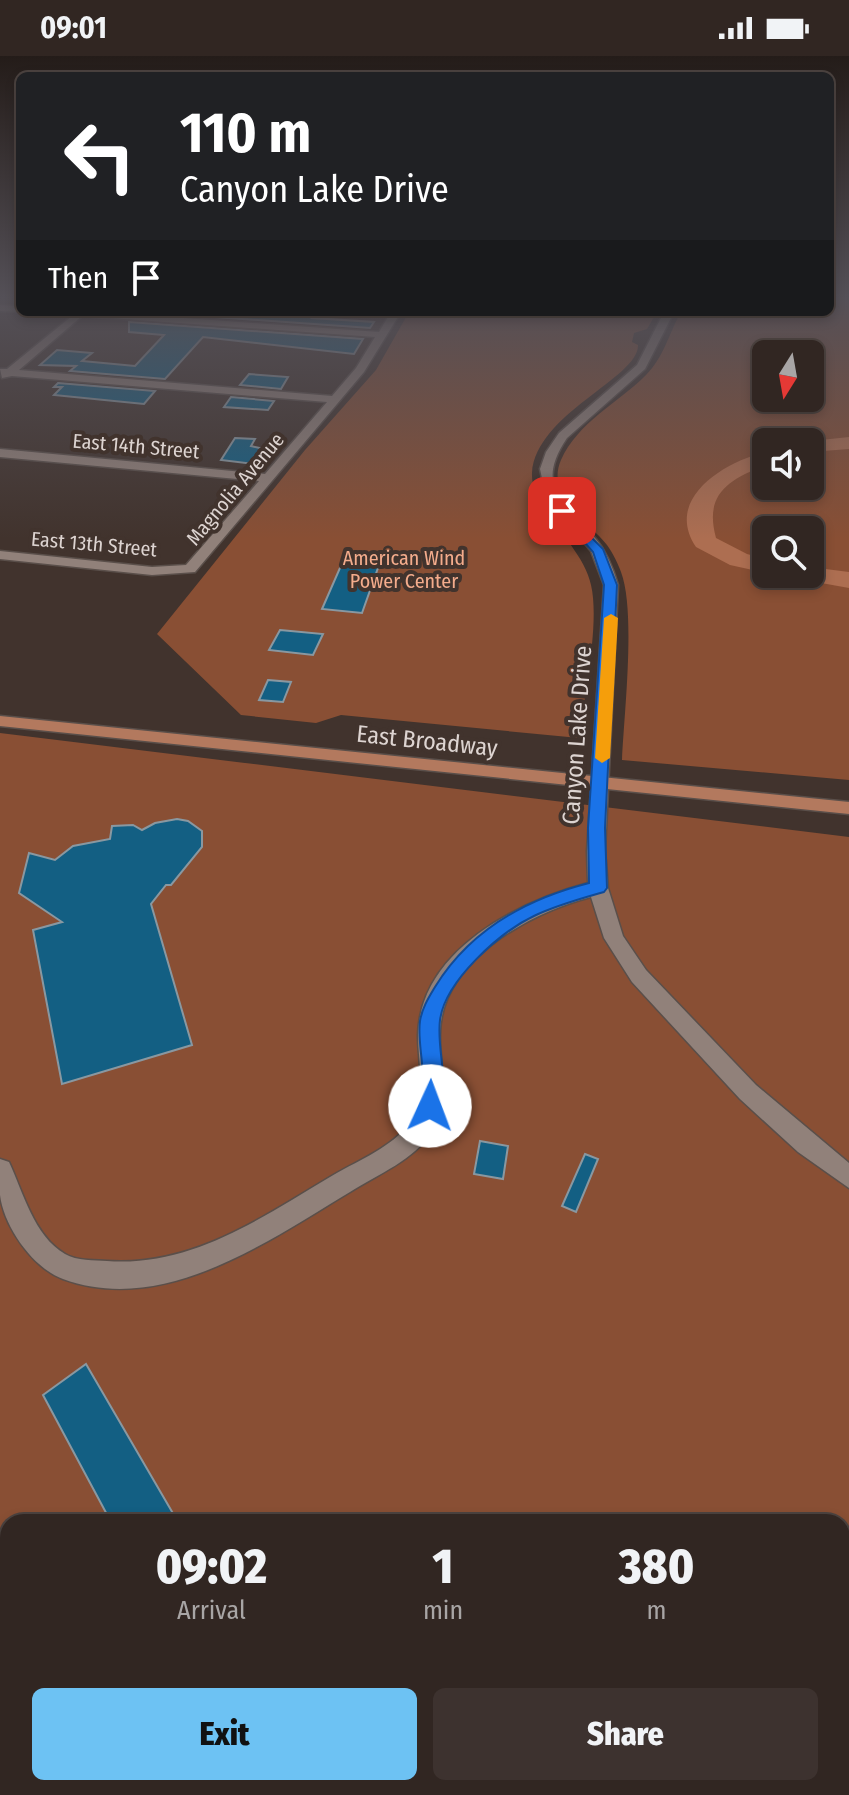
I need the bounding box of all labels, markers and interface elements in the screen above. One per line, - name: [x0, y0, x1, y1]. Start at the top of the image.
- text: 09:01: [40, 10, 107, 46]
- text: 110 m: [180, 100, 311, 167]
- icon: left: [48, 104, 152, 208]
- text: Canyon Lake Drive: [180, 168, 449, 212]
- icon: arrive: [124, 256, 168, 300]
- text: Then: [48, 260, 108, 296]
- north arrow: [752, 340, 824, 412]
- map controls: [752, 340, 824, 588]
- street label: Magnolia Avenue: [181, 428, 289, 550]
- button: sound: [752, 428, 824, 500]
- street label: East 14th Street: [72, 429, 201, 464]
- pin: [528, 477, 596, 545]
- icon: arrive: [540, 489, 584, 533]
- button: search: [752, 516, 824, 588]
- street label: East 13th Street: [30, 527, 158, 562]
- park label: American Wind Power Center: [343, 546, 465, 593]
- street label: Canyon Lake Drive: [557, 645, 597, 825]
- street label: East Broadway: [355, 720, 499, 762]
- position arrow: [388, 1064, 472, 1148]
- text: 09:02: [156, 1538, 267, 1596]
- text: 1: [433, 1538, 453, 1596]
- text: 380: [619, 1538, 694, 1596]
- text: Arrival: [177, 1595, 246, 1626]
- text: min: [423, 1595, 463, 1626]
- text: m: [647, 1595, 667, 1626]
- button: Exit: [32, 1688, 417, 1780]
- button: Share: [433, 1688, 818, 1780]

